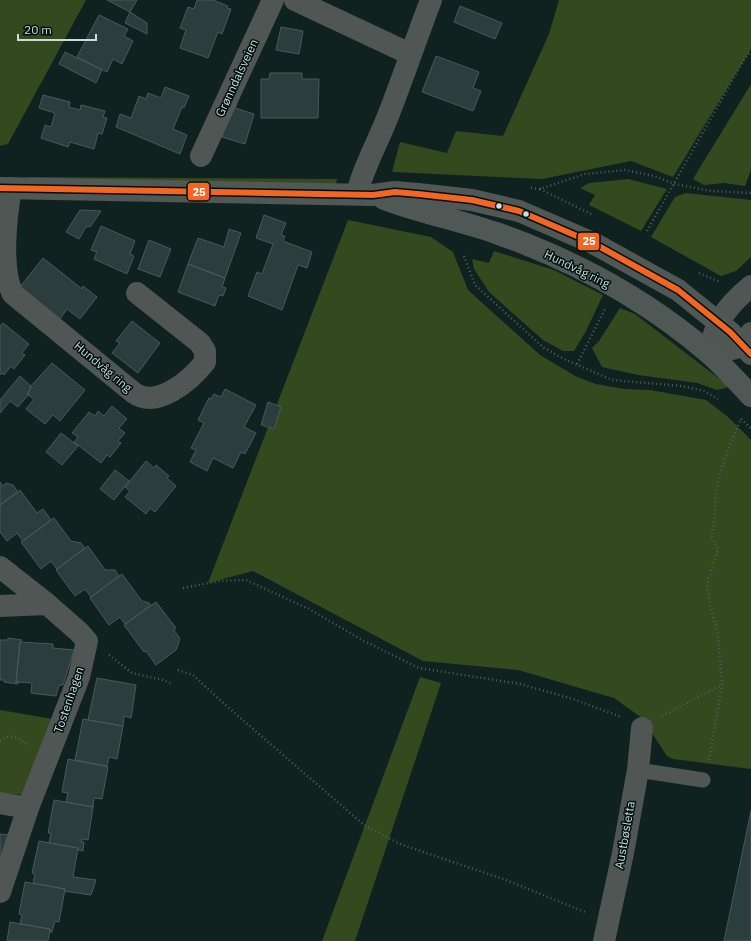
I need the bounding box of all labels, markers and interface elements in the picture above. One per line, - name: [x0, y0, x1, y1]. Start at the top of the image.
- scale bar: [18, 16, 96, 42]
- text: 20 m: [24, 22, 52, 37]
- street label: Grønndalsveien: [212, 36, 261, 119]
- line badge: 25: [187, 182, 210, 201]
- text: 25: [192, 185, 206, 199]
- unlabelled marker: [494, 201, 504, 211]
- unlabelled marker: [521, 209, 531, 219]
- line badge: 25: [577, 232, 600, 251]
- text: 25: [582, 234, 596, 248]
- street label: Hundvåg ring: [542, 246, 613, 291]
- street label: Hundvåg ring: [71, 338, 136, 396]
- street label: Tostenhagen: [50, 665, 87, 735]
- street label: Austbøsletta: [611, 799, 638, 870]

